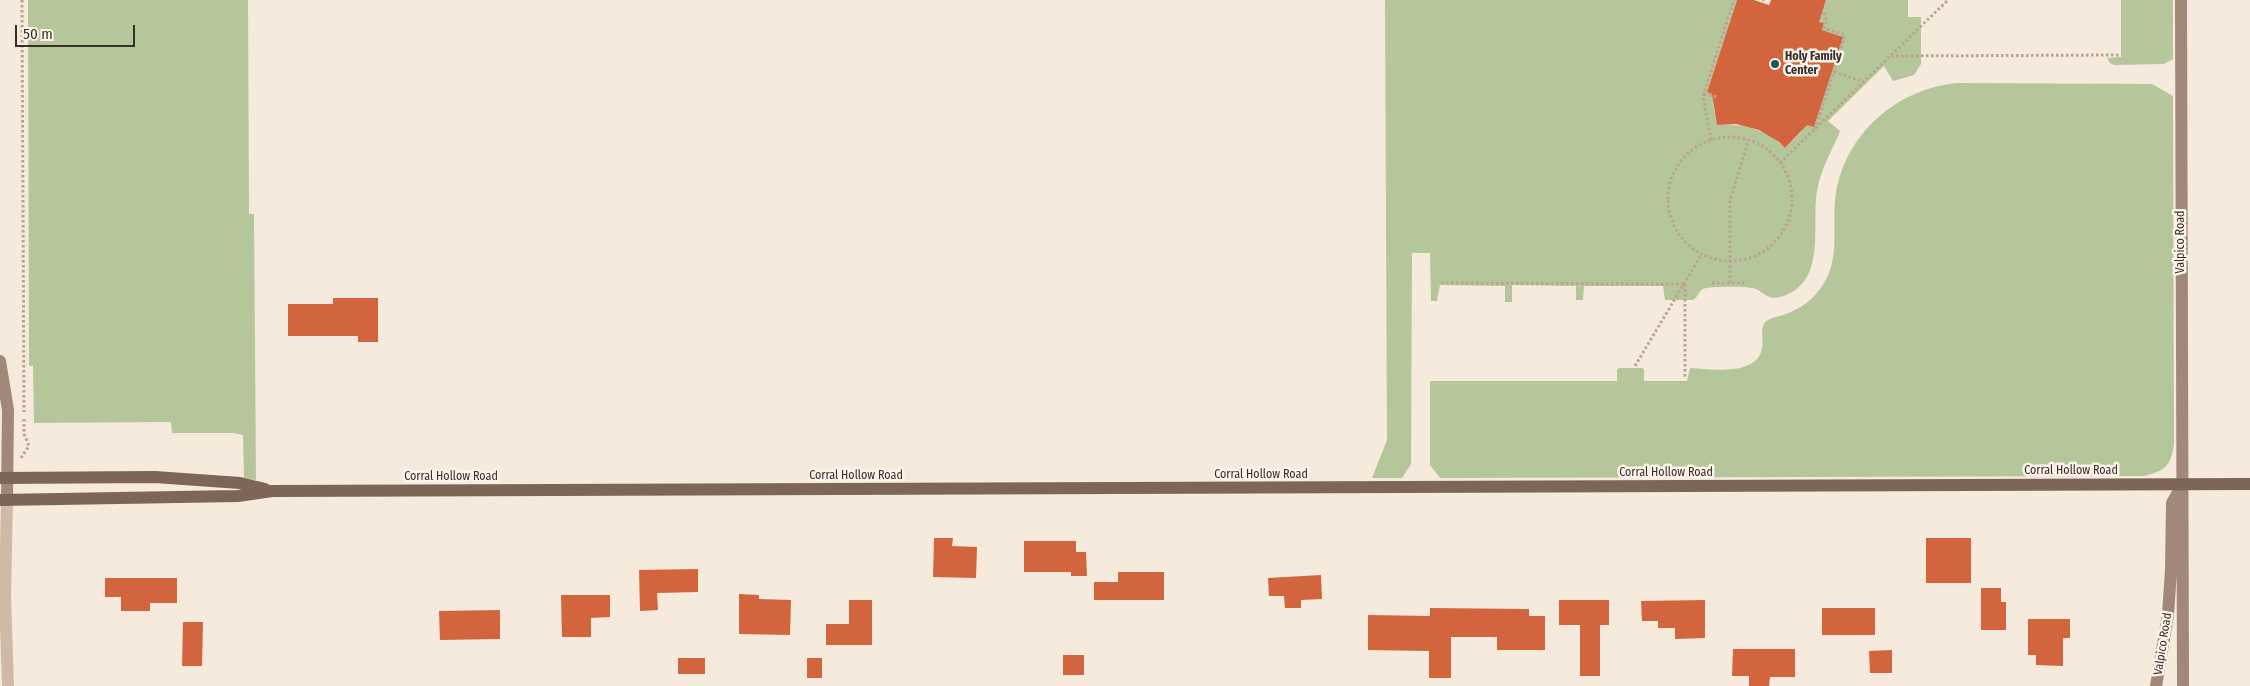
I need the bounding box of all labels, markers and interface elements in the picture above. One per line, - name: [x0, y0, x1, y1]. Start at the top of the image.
- scale bar: [18, 15, 138, 47]
- text: 50 m: [23, 25, 53, 43]
- place label: Holy Family Center: [1785, 50, 1842, 78]
- marker: Holy Family Center: [1769, 58, 1781, 70]
- street label: Valpico Road: [2174, 211, 2188, 273]
- street label: Corral Hollow Road: [2024, 464, 2118, 478]
- street label: Corral Hollow Road: [1619, 466, 1713, 480]
- street label: Corral Hollow Road: [1214, 468, 1308, 482]
- street label: Corral Hollow Road: [809, 469, 903, 483]
- street label: Corral Hollow Road: [404, 470, 498, 484]
- street label: Valpico Road: [2151, 612, 2175, 676]

